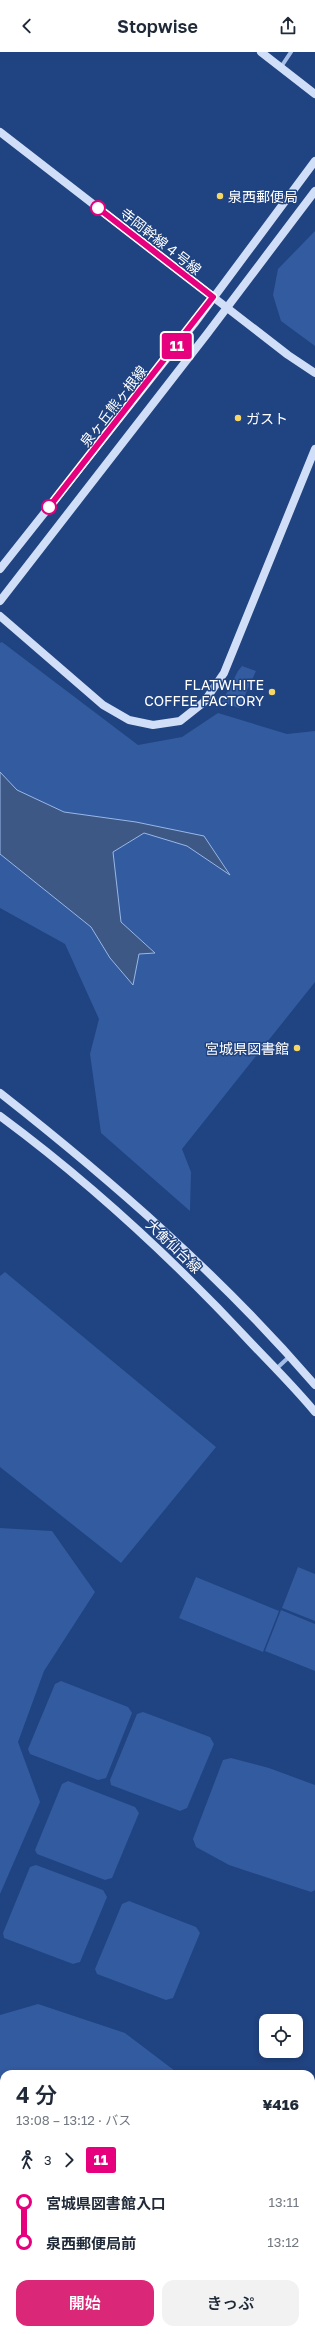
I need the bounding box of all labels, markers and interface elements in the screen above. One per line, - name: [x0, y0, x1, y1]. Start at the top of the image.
- icon: back: [16, 15, 38, 37]
- text: Stopwise: [117, 15, 198, 37]
- icon: share: [277, 15, 299, 37]
- place label: 泉西郵便局: [228, 188, 298, 205]
- marker: 泉西郵便局: [215, 191, 225, 201]
- unlabelled marker: [90, 200, 106, 216]
- street label: 寺岡幹線４号線: [117, 204, 205, 278]
- line badge: 11: [159, 333, 195, 359]
- text: 11: [170, 337, 184, 354]
- street label: 泉ヶ丘熊ヶ根線: [76, 362, 150, 450]
- place label: ガスト: [246, 410, 288, 427]
- marker: ガスト: [233, 413, 243, 423]
- unlabelled marker: [41, 499, 57, 515]
- place label: FLATWHITE COFFEE FACTORY: [144, 676, 264, 709]
- marker: FLATWHITE COFFEE FACTORY: [267, 687, 277, 697]
- place label: 宮城県図書館: [205, 1040, 289, 1057]
- marker: 宮城県図書館: [292, 1043, 302, 1053]
- street label: 大衡仙台線: [143, 1216, 205, 1276]
- map controls: [259, 2014, 303, 2058]
- button: locate: [259, 2014, 303, 2058]
- text: 4 分: [16, 2081, 57, 2108]
- text: ¥416: [262, 2095, 299, 2113]
- text: 13:08 – 13:12 · バス: [16, 2112, 131, 2128]
- icon: walk: [16, 2149, 38, 2171]
- icon: forward: [58, 2149, 80, 2171]
- text: 11: [94, 2151, 108, 2168]
- text: 3: [44, 2152, 52, 2168]
- text: 宮城県図書館入口: [46, 2194, 166, 2212]
- text: 13:11: [269, 2194, 299, 2210]
- text: 泉西郵便局前: [46, 2234, 136, 2252]
- text: 13:12: [267, 2234, 299, 2250]
- button: 開始: [16, 2280, 154, 2326]
- button: きっぷ: [162, 2280, 299, 2326]

